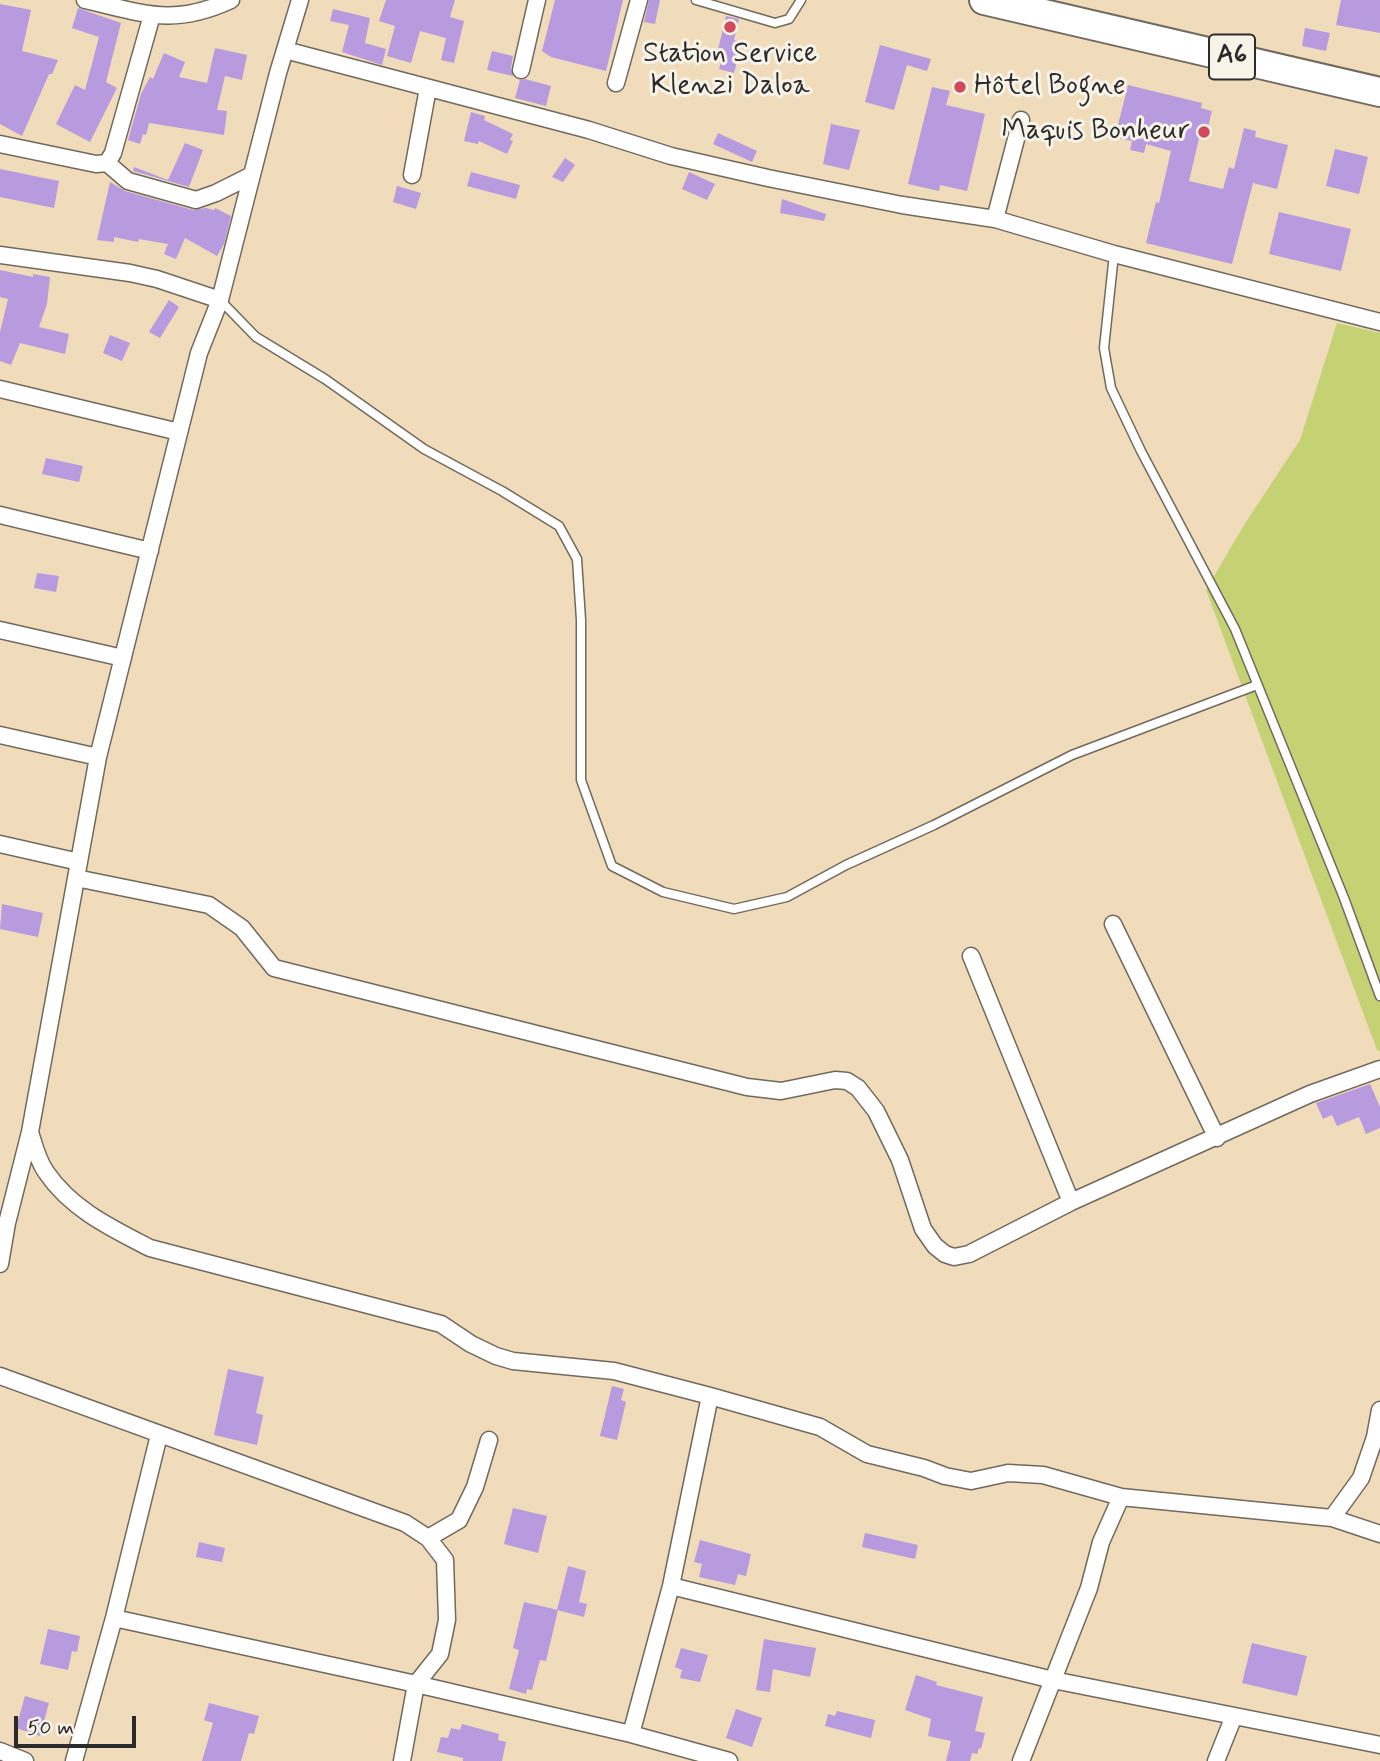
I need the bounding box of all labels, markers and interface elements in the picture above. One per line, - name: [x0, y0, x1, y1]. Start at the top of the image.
- marker: Station Service Klenzi Daloa: [722, 19, 738, 35]
- road number: A6: [1209, 34, 1255, 80]
- place label: Station Service Klenzi Daloa: [643, 38, 817, 104]
- place label: Hôtel Bogne: [974, 70, 1126, 104]
- marker: Hôtel Bogne: [952, 79, 968, 95]
- place label: Maquis Bonheur: [1001, 115, 1190, 149]
- marker: Maquis Bonheur: [1196, 124, 1212, 140]
- scale bar: [18, 1702, 140, 1746]
- text: 50 m: [27, 1714, 74, 1742]

